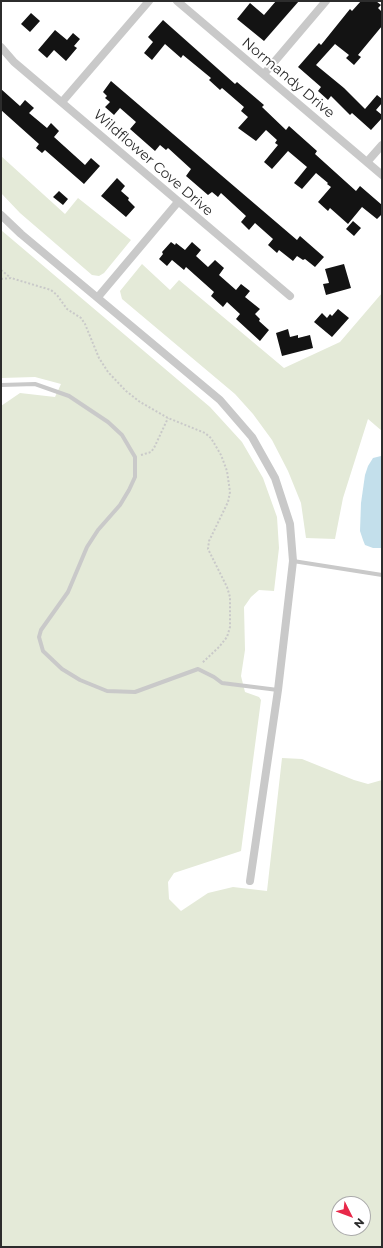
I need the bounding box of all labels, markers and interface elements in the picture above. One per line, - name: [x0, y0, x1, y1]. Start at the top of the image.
- street label: Normandy Drive: [238, 34, 338, 122]
- street label: Wildflower Cove Drive: [90, 106, 216, 220]
- north arrow: [331, 1196, 371, 1236]
- text: N: [351, 1215, 367, 1231]

